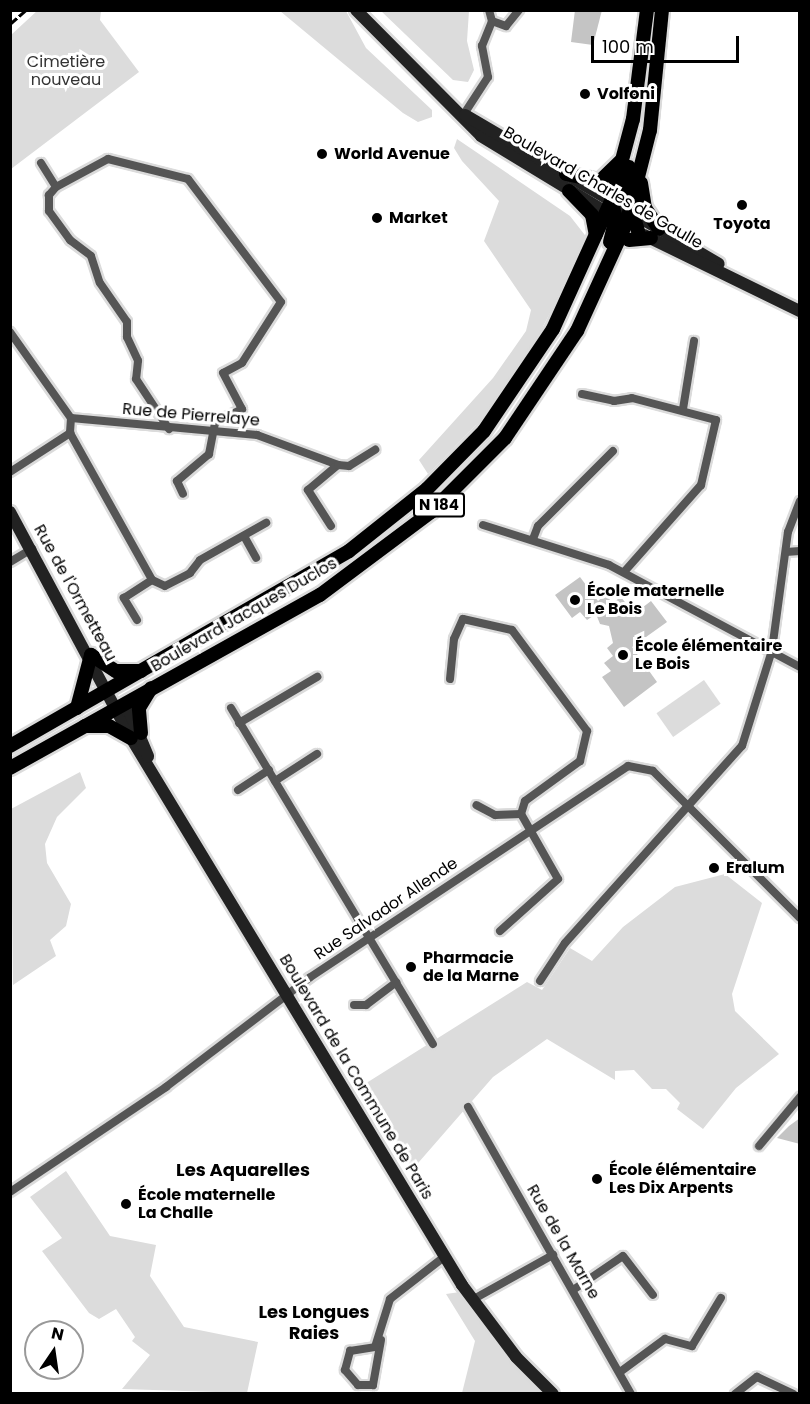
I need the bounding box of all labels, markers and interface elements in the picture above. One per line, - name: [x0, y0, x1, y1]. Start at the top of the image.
- scale bar: [594, 24, 742, 62]
- text: 100 m: [602, 34, 654, 59]
- park label: Cimetière nouveau: [27, 52, 105, 90]
- place label: Volfoni: [597, 84, 655, 104]
- marker: Volfoni: [578, 87, 592, 101]
- street label: Boulevard Charles de Gaulle: [500, 123, 706, 253]
- place label: World Avenue: [334, 144, 450, 164]
- marker: World Avenue: [315, 147, 329, 161]
- marker: Toyota: [735, 198, 749, 212]
- place label: Market: [389, 208, 448, 228]
- marker: Market: [370, 211, 384, 225]
- place label: Toyota: [713, 214, 771, 234]
- street label: Rue de Pierrelaye: [122, 399, 260, 431]
- road number: N 184: [412, 493, 466, 517]
- street label: Rue de l'Ormetteau: [29, 521, 121, 665]
- street label: Boulevard Jacques Duclos: [148, 554, 340, 676]
- place label: École maternelle Le Bois: [587, 581, 724, 619]
- marker: École maternelle Le Bois: [568, 593, 582, 607]
- place label: École élémentaire Le Bois: [635, 636, 782, 674]
- marker: École élémentaire Le Bois: [616, 648, 630, 662]
- street label: Rue Salvador Allende: [311, 854, 461, 964]
- place label: Eralum: [726, 858, 785, 878]
- marker: Eralum: [707, 861, 721, 875]
- place label: Pharmacie de la Marne: [423, 948, 519, 986]
- street label: Boulevard de la Commune de Paris: [275, 951, 437, 1203]
- marker: Pharmacie de la Marne: [404, 960, 418, 974]
- district label: Les Aquarelles: [176, 1159, 310, 1181]
- place label: École élémentaire Les Dix Arpents: [609, 1160, 756, 1198]
- marker: École élémentaire Les Dix Arpents: [590, 1172, 604, 1186]
- street label: Rue de la Marne: [522, 1181, 604, 1303]
- place label: École maternelle La Challe: [138, 1185, 275, 1223]
- marker: École maternelle La Challe: [119, 1197, 133, 1211]
- district label: Les Longues Raies: [258, 1302, 370, 1344]
- north arrow: [24, 1320, 84, 1380]
- text: N: [49, 1321, 66, 1346]

